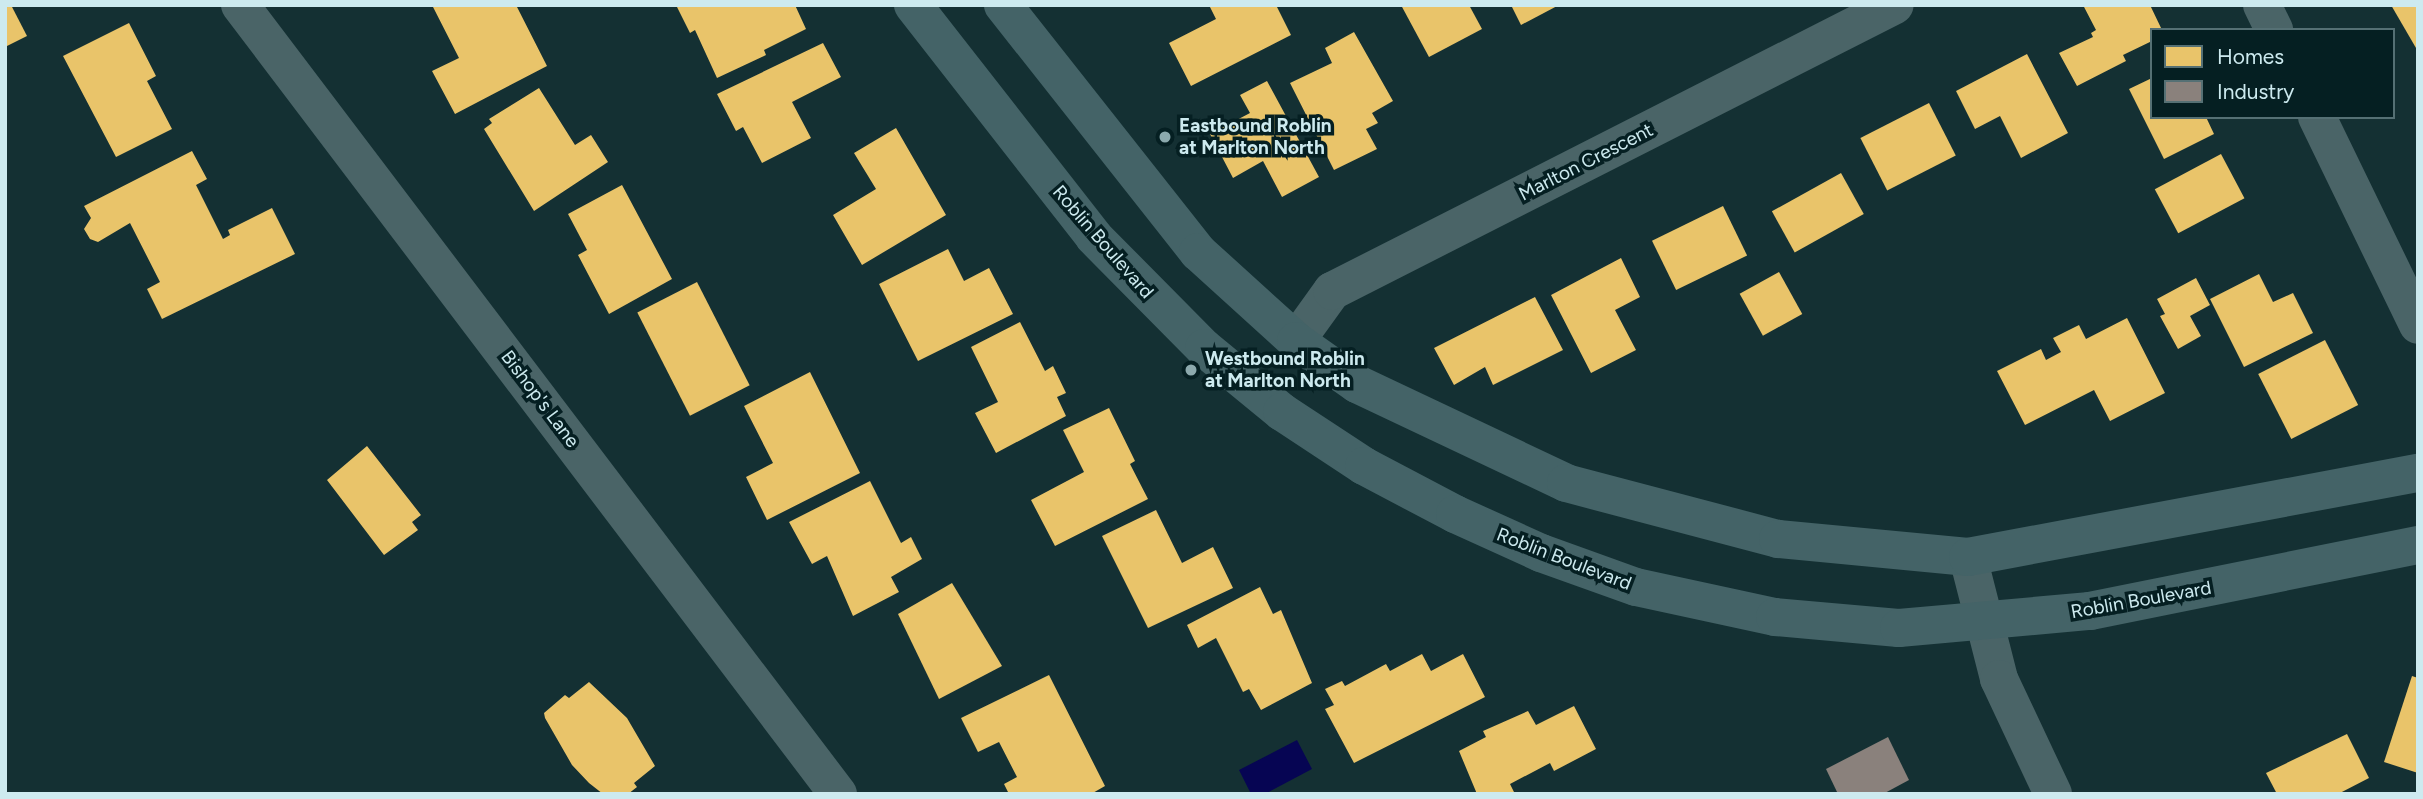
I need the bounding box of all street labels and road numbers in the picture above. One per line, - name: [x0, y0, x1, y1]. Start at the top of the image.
- street label: Marlton Crescent: [1515, 118, 1657, 206]
- street label: Roblin Boulevard: [1048, 181, 1158, 303]
- street label: Bishop's Lane: [496, 346, 584, 452]
- street label: Roblin Boulevard: [1493, 523, 1635, 595]
- street label: Roblin Boulevard: [2069, 576, 2213, 624]

